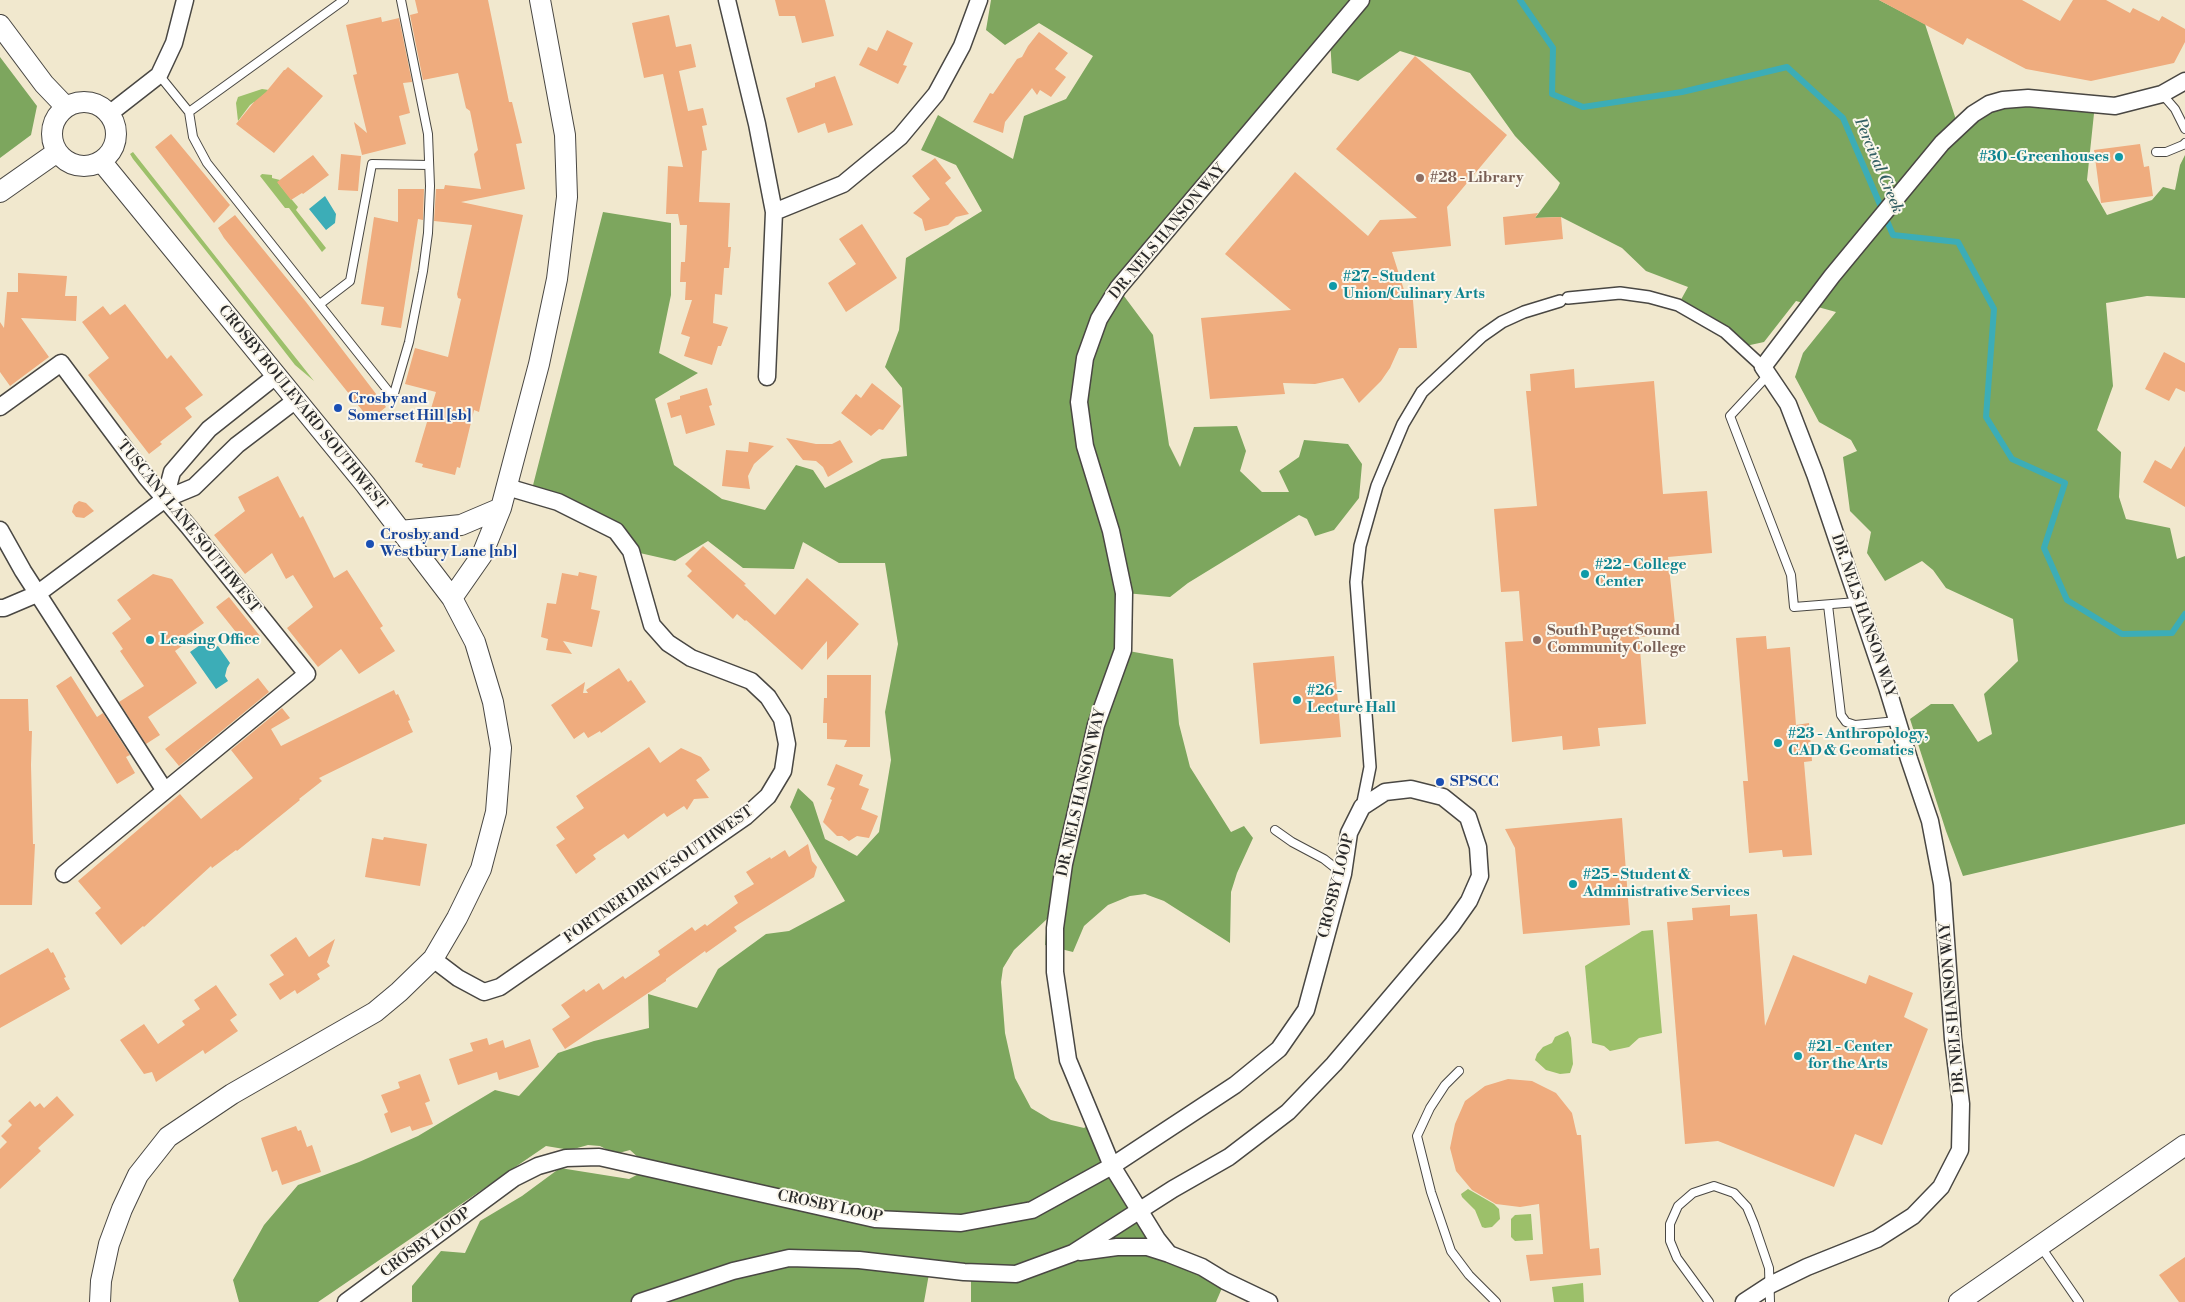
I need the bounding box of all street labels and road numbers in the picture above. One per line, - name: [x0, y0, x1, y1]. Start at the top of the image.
- street label: DR. NELS HANSON WAY: [1106, 161, 1230, 303]
- street label: CROSBY BOULEVARD SOUTHWEST: [214, 302, 390, 514]
- street label: TUSCANY LANE SOUTHWEST: [113, 437, 263, 617]
- street label: DR. NELS HANSON WAY: [1827, 532, 1899, 700]
- street label: DR. NELS HANSON WAY: [1054, 707, 1110, 879]
- street label: FORTNER DRIVE SOUTHWEST: [561, 803, 757, 947]
- street label: CROSBY LOOP: [1315, 832, 1359, 940]
- street label: DR. NELS HANSON WAY: [1937, 922, 1969, 1094]
- street label: CROSBY LOOP: [776, 1187, 884, 1227]
- street label: CROSBY LOOP: [377, 1204, 475, 1282]

